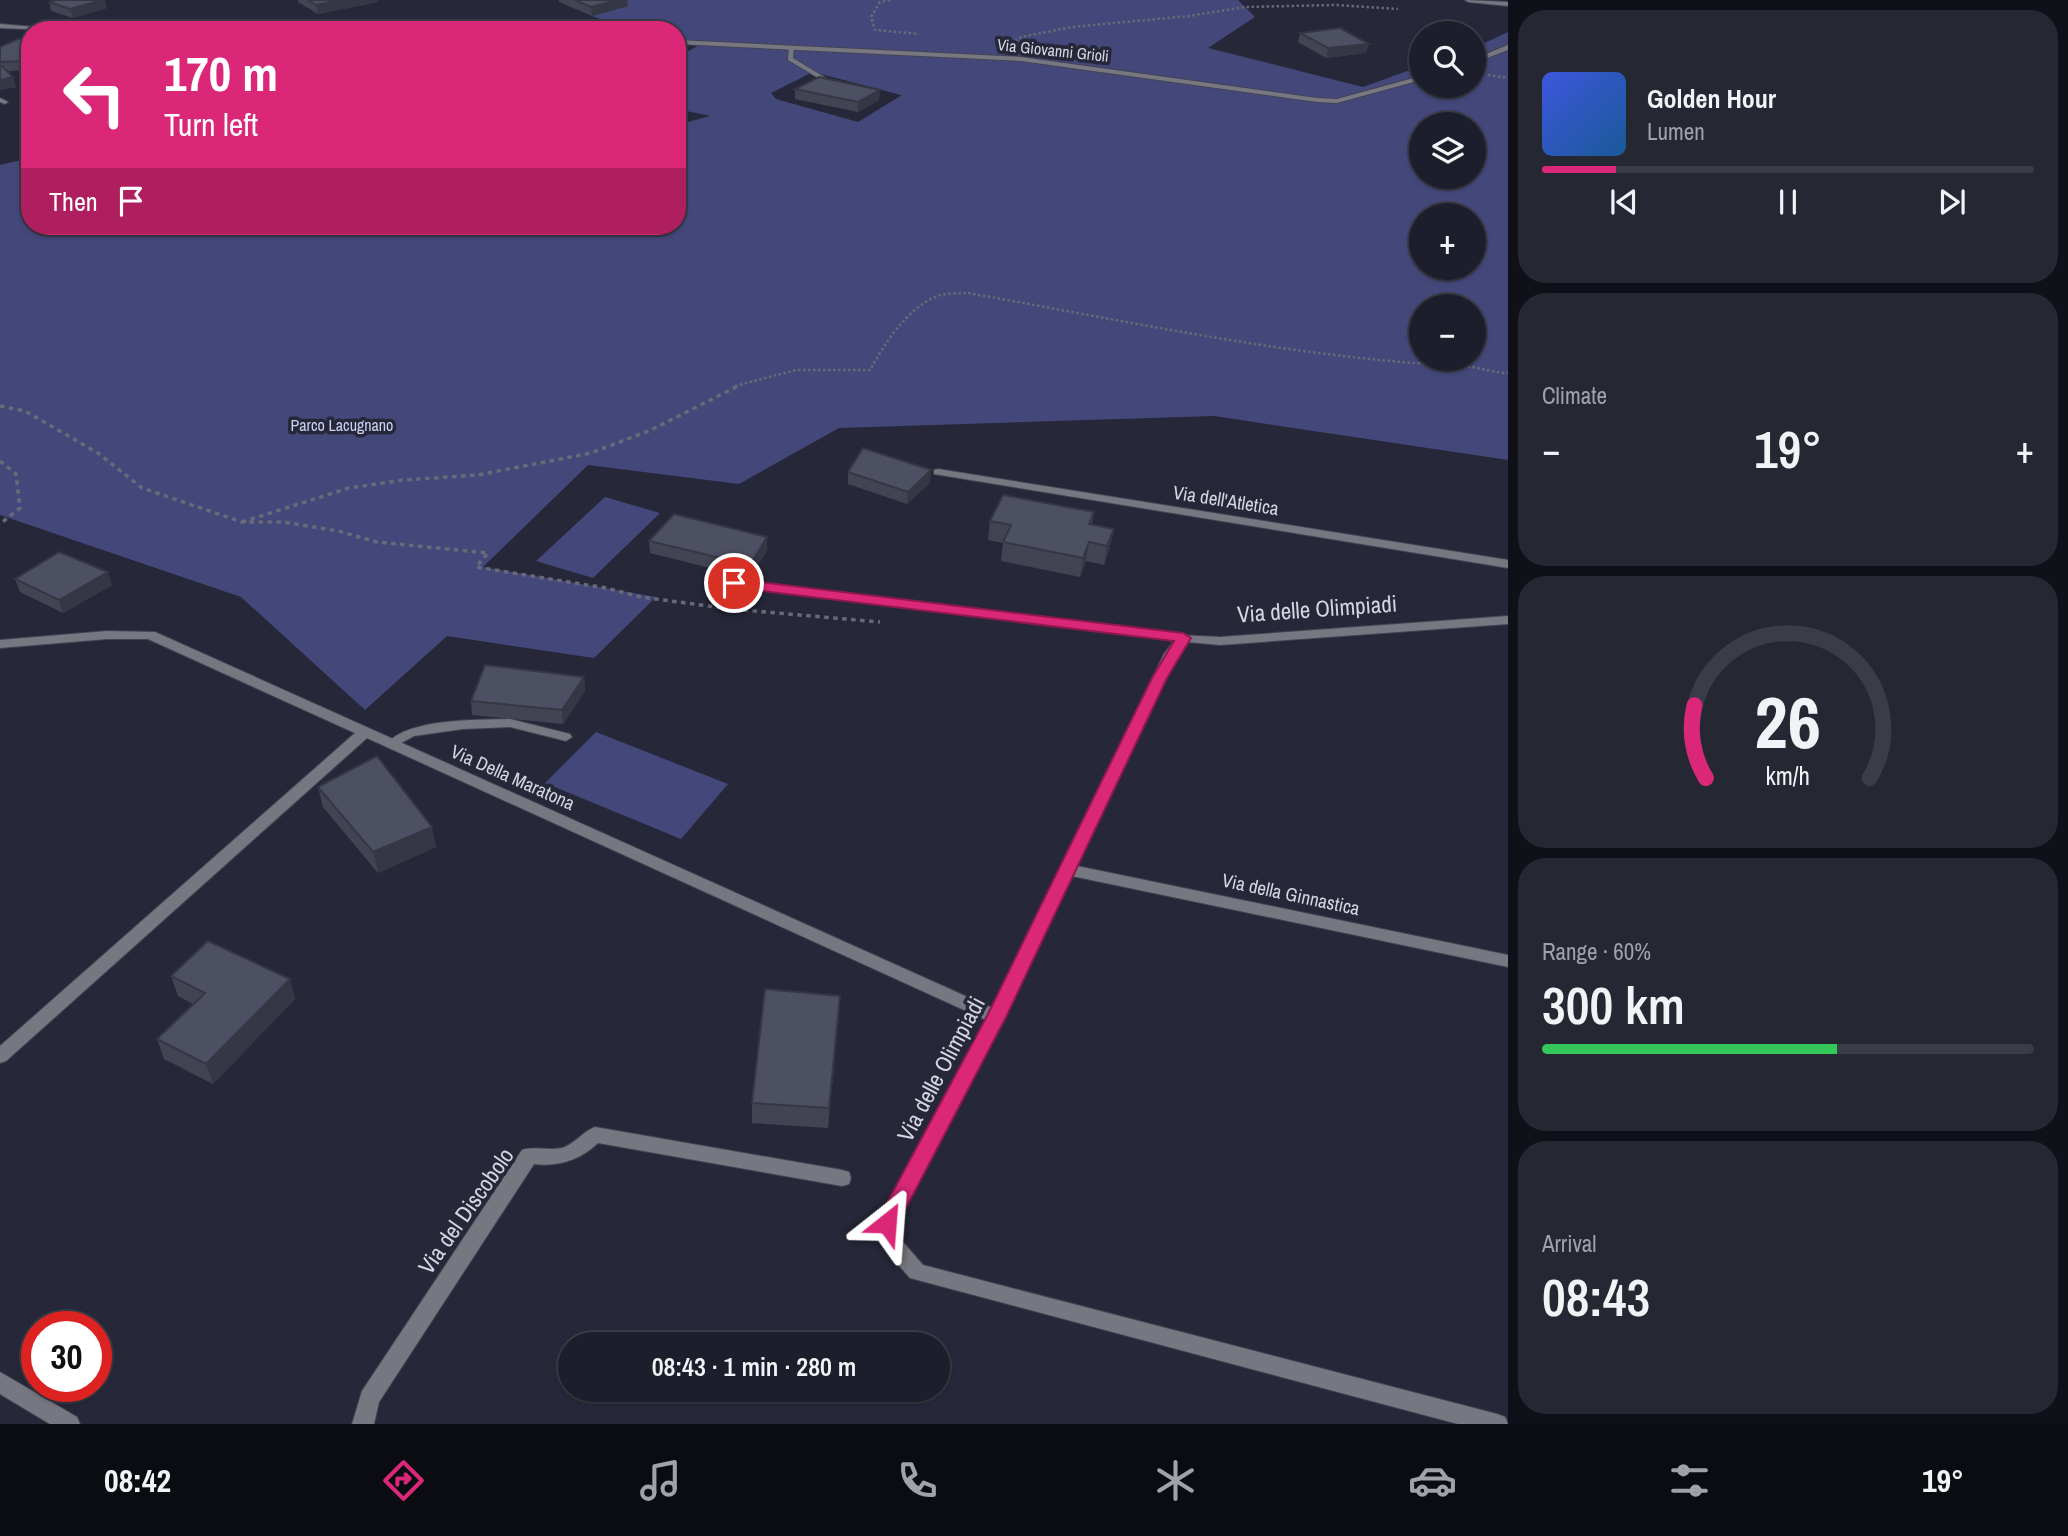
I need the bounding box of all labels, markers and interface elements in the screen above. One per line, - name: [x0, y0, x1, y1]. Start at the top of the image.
- map controls: [1409, 21, 1486, 371]
- button: search: [1409, 21, 1486, 98]
- street label: Via Giovanni Grioli: [996, 33, 1110, 67]
- text: 170 m: [164, 40, 278, 106]
- icon: left: [49, 49, 140, 140]
- text: Golden Hour: [1647, 81, 1776, 116]
- text: Turn left: [164, 103, 258, 146]
- button: layers: [1409, 112, 1486, 189]
- text: Lumen: [1647, 116, 1705, 147]
- icon: arrive: [112, 182, 150, 220]
- icon: previous: [1605, 183, 1643, 221]
- icon: pause: [1769, 183, 1807, 221]
- icon: next: [1933, 183, 1971, 221]
- text: Then: [49, 184, 98, 219]
- button: +: [1409, 203, 1486, 280]
- button: −: [1409, 294, 1486, 371]
- text: Climate: [1542, 380, 1607, 411]
- park label: Parco Lacugnano: [291, 414, 393, 436]
- text: 19°: [1754, 414, 1822, 484]
- text: −: [1542, 424, 1560, 475]
- text: +: [2016, 424, 2034, 475]
- street label: Via dell'Atletica: [1171, 479, 1281, 521]
- pin: [704, 553, 764, 613]
- icon: arrive: [715, 564, 753, 602]
- street label: Via delle Olimpiadi: [1236, 587, 1398, 630]
- text: 26: [1755, 673, 1821, 771]
- street label: Via Della Maratona: [447, 738, 579, 816]
- text: km/h: [1766, 759, 1810, 793]
- street label: Via della Ginnastica: [1220, 867, 1363, 921]
- text: Range · 60%: [1542, 936, 1651, 967]
- text: 300 km: [1542, 970, 1685, 1040]
- street label: Via delle Olimpiadi: [889, 991, 992, 1147]
- street label: Via del Discobolo: [411, 1141, 521, 1280]
- position arrow: [850, 1186, 924, 1260]
- text: Arrival: [1542, 1228, 1597, 1259]
- text: 08:43: [1542, 1262, 1650, 1332]
- speed limit sign: 30: [21, 1311, 112, 1402]
- text: 08:43 · 1 min · 280 m: [652, 1349, 856, 1384]
- icon: directions: [379, 1456, 428, 1505]
- icon: music: [636, 1456, 685, 1505]
- icon: phone: [893, 1456, 942, 1505]
- icon: climate: [1151, 1456, 1200, 1505]
- icon: car: [1408, 1456, 1457, 1505]
- icon: filters: [1665, 1456, 1714, 1505]
- text: 08:42: [104, 1459, 171, 1502]
- text: 19°: [1922, 1459, 1964, 1502]

